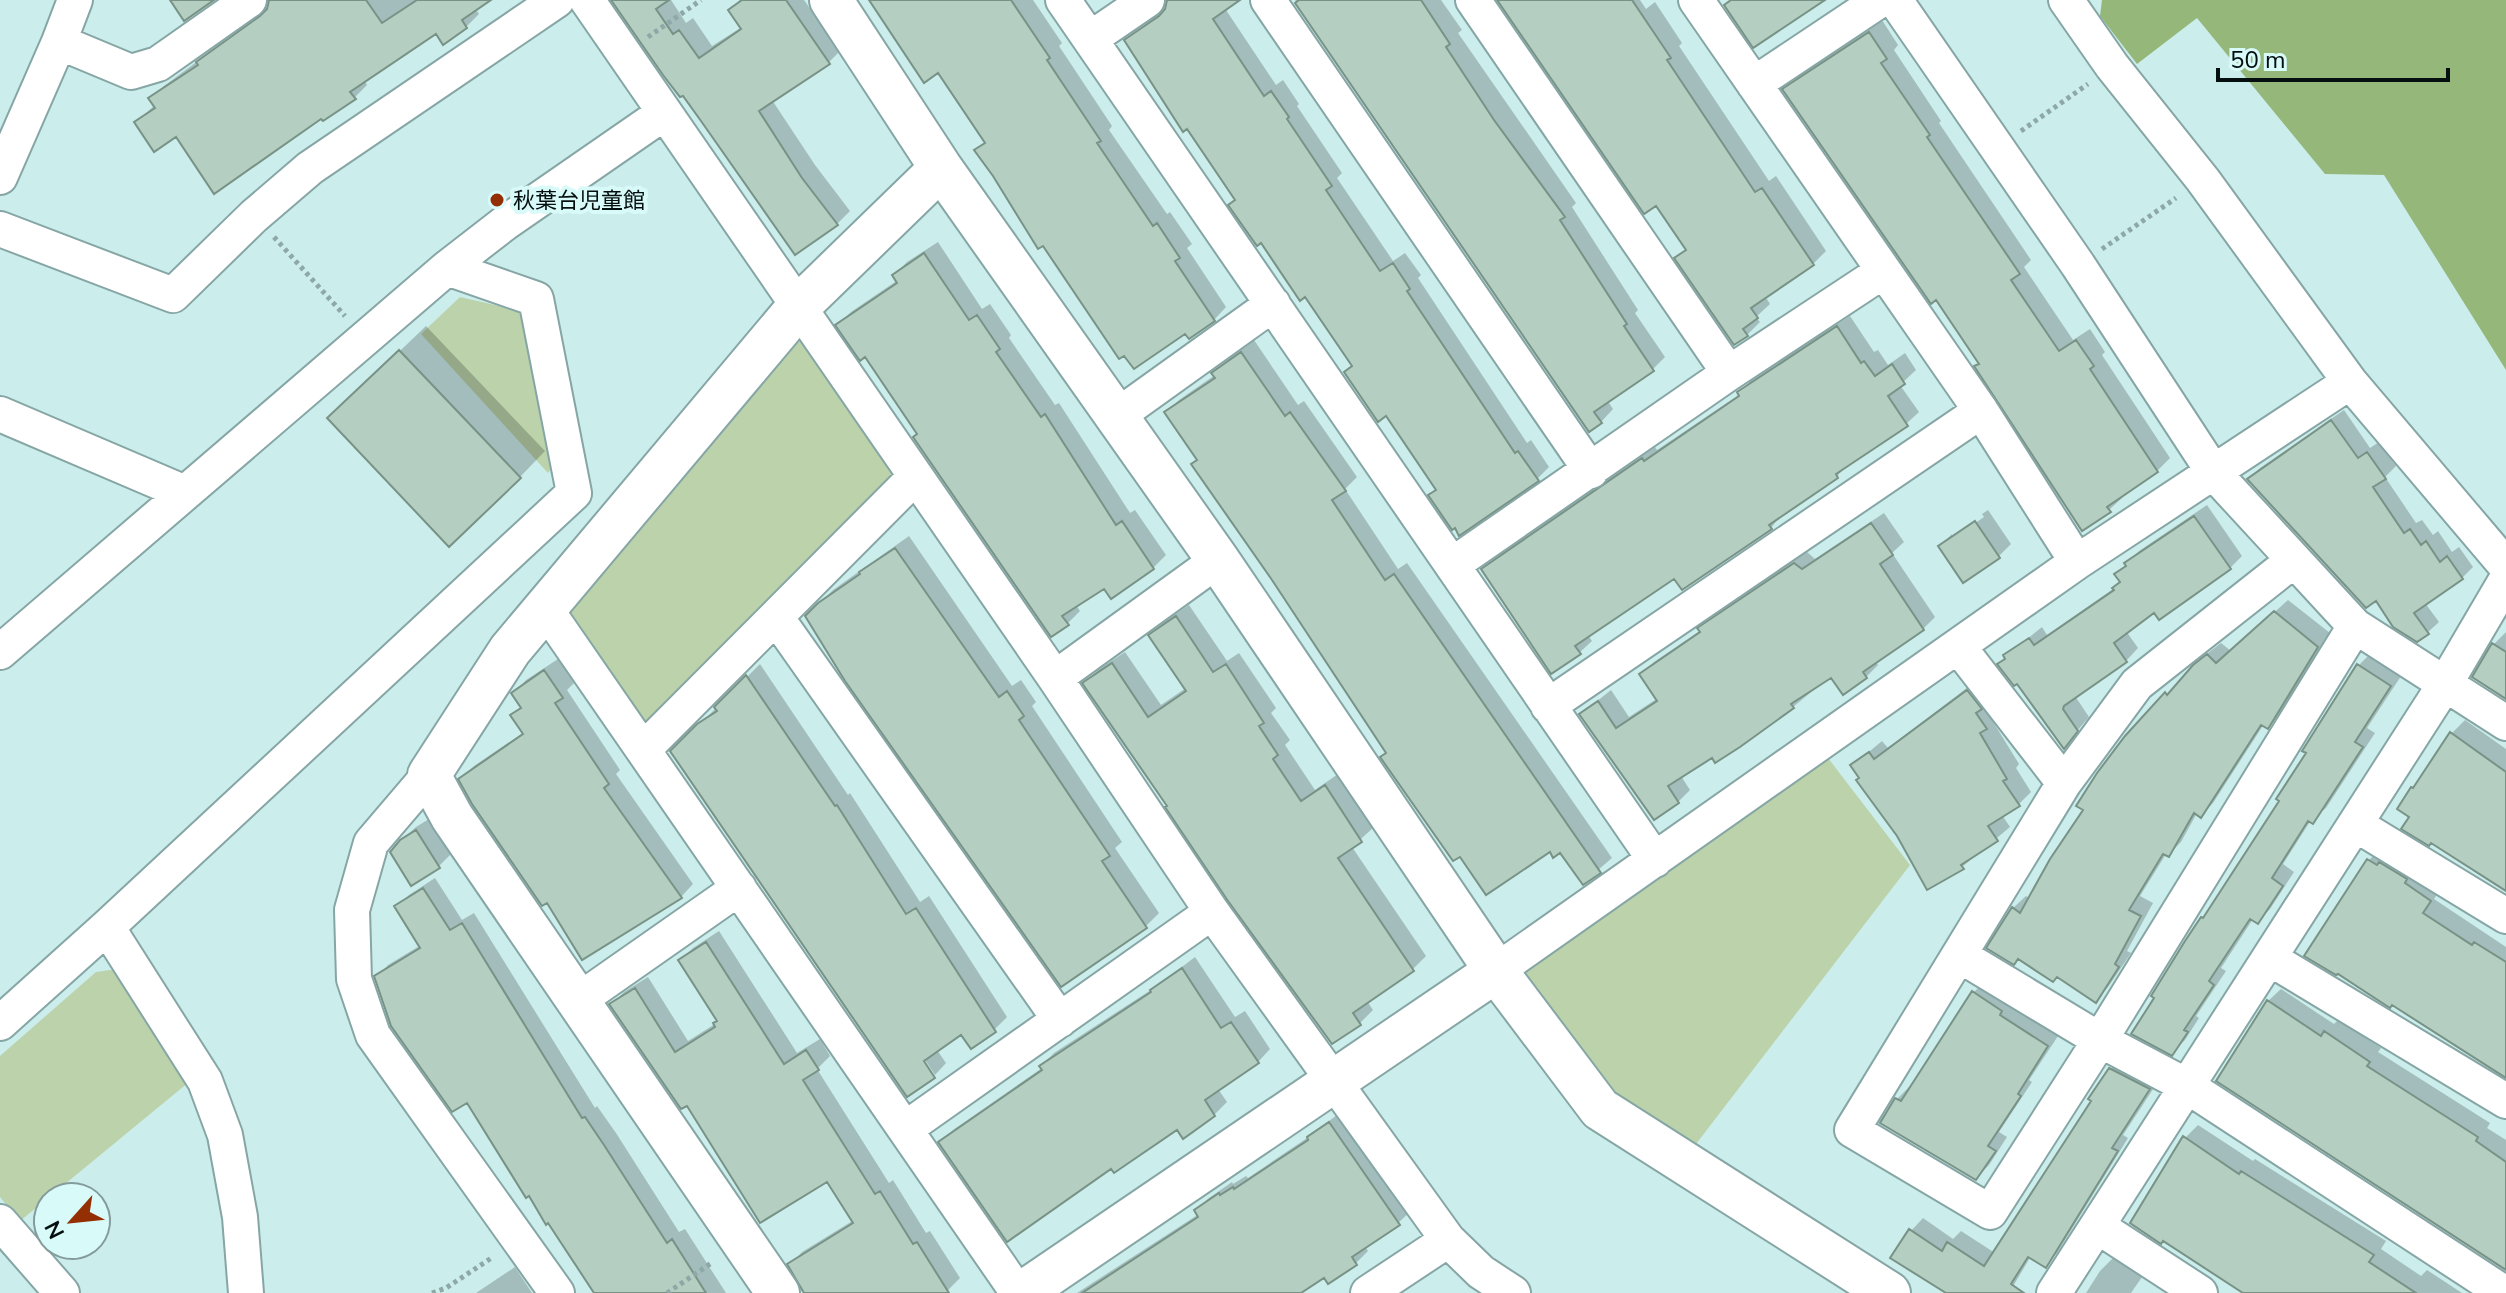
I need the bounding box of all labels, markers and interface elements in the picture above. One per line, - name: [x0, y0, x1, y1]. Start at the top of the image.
- scale bar: [2218, 32, 2448, 82]
- text: 50 m: [2230, 44, 2286, 76]
- place label: 秋葉台児童館: [513, 186, 645, 216]
- marker: 秋葉台児童館: [488, 191, 506, 209]
- north arrow: [32, 1181, 112, 1261]
- text: N: [38, 1215, 72, 1244]

